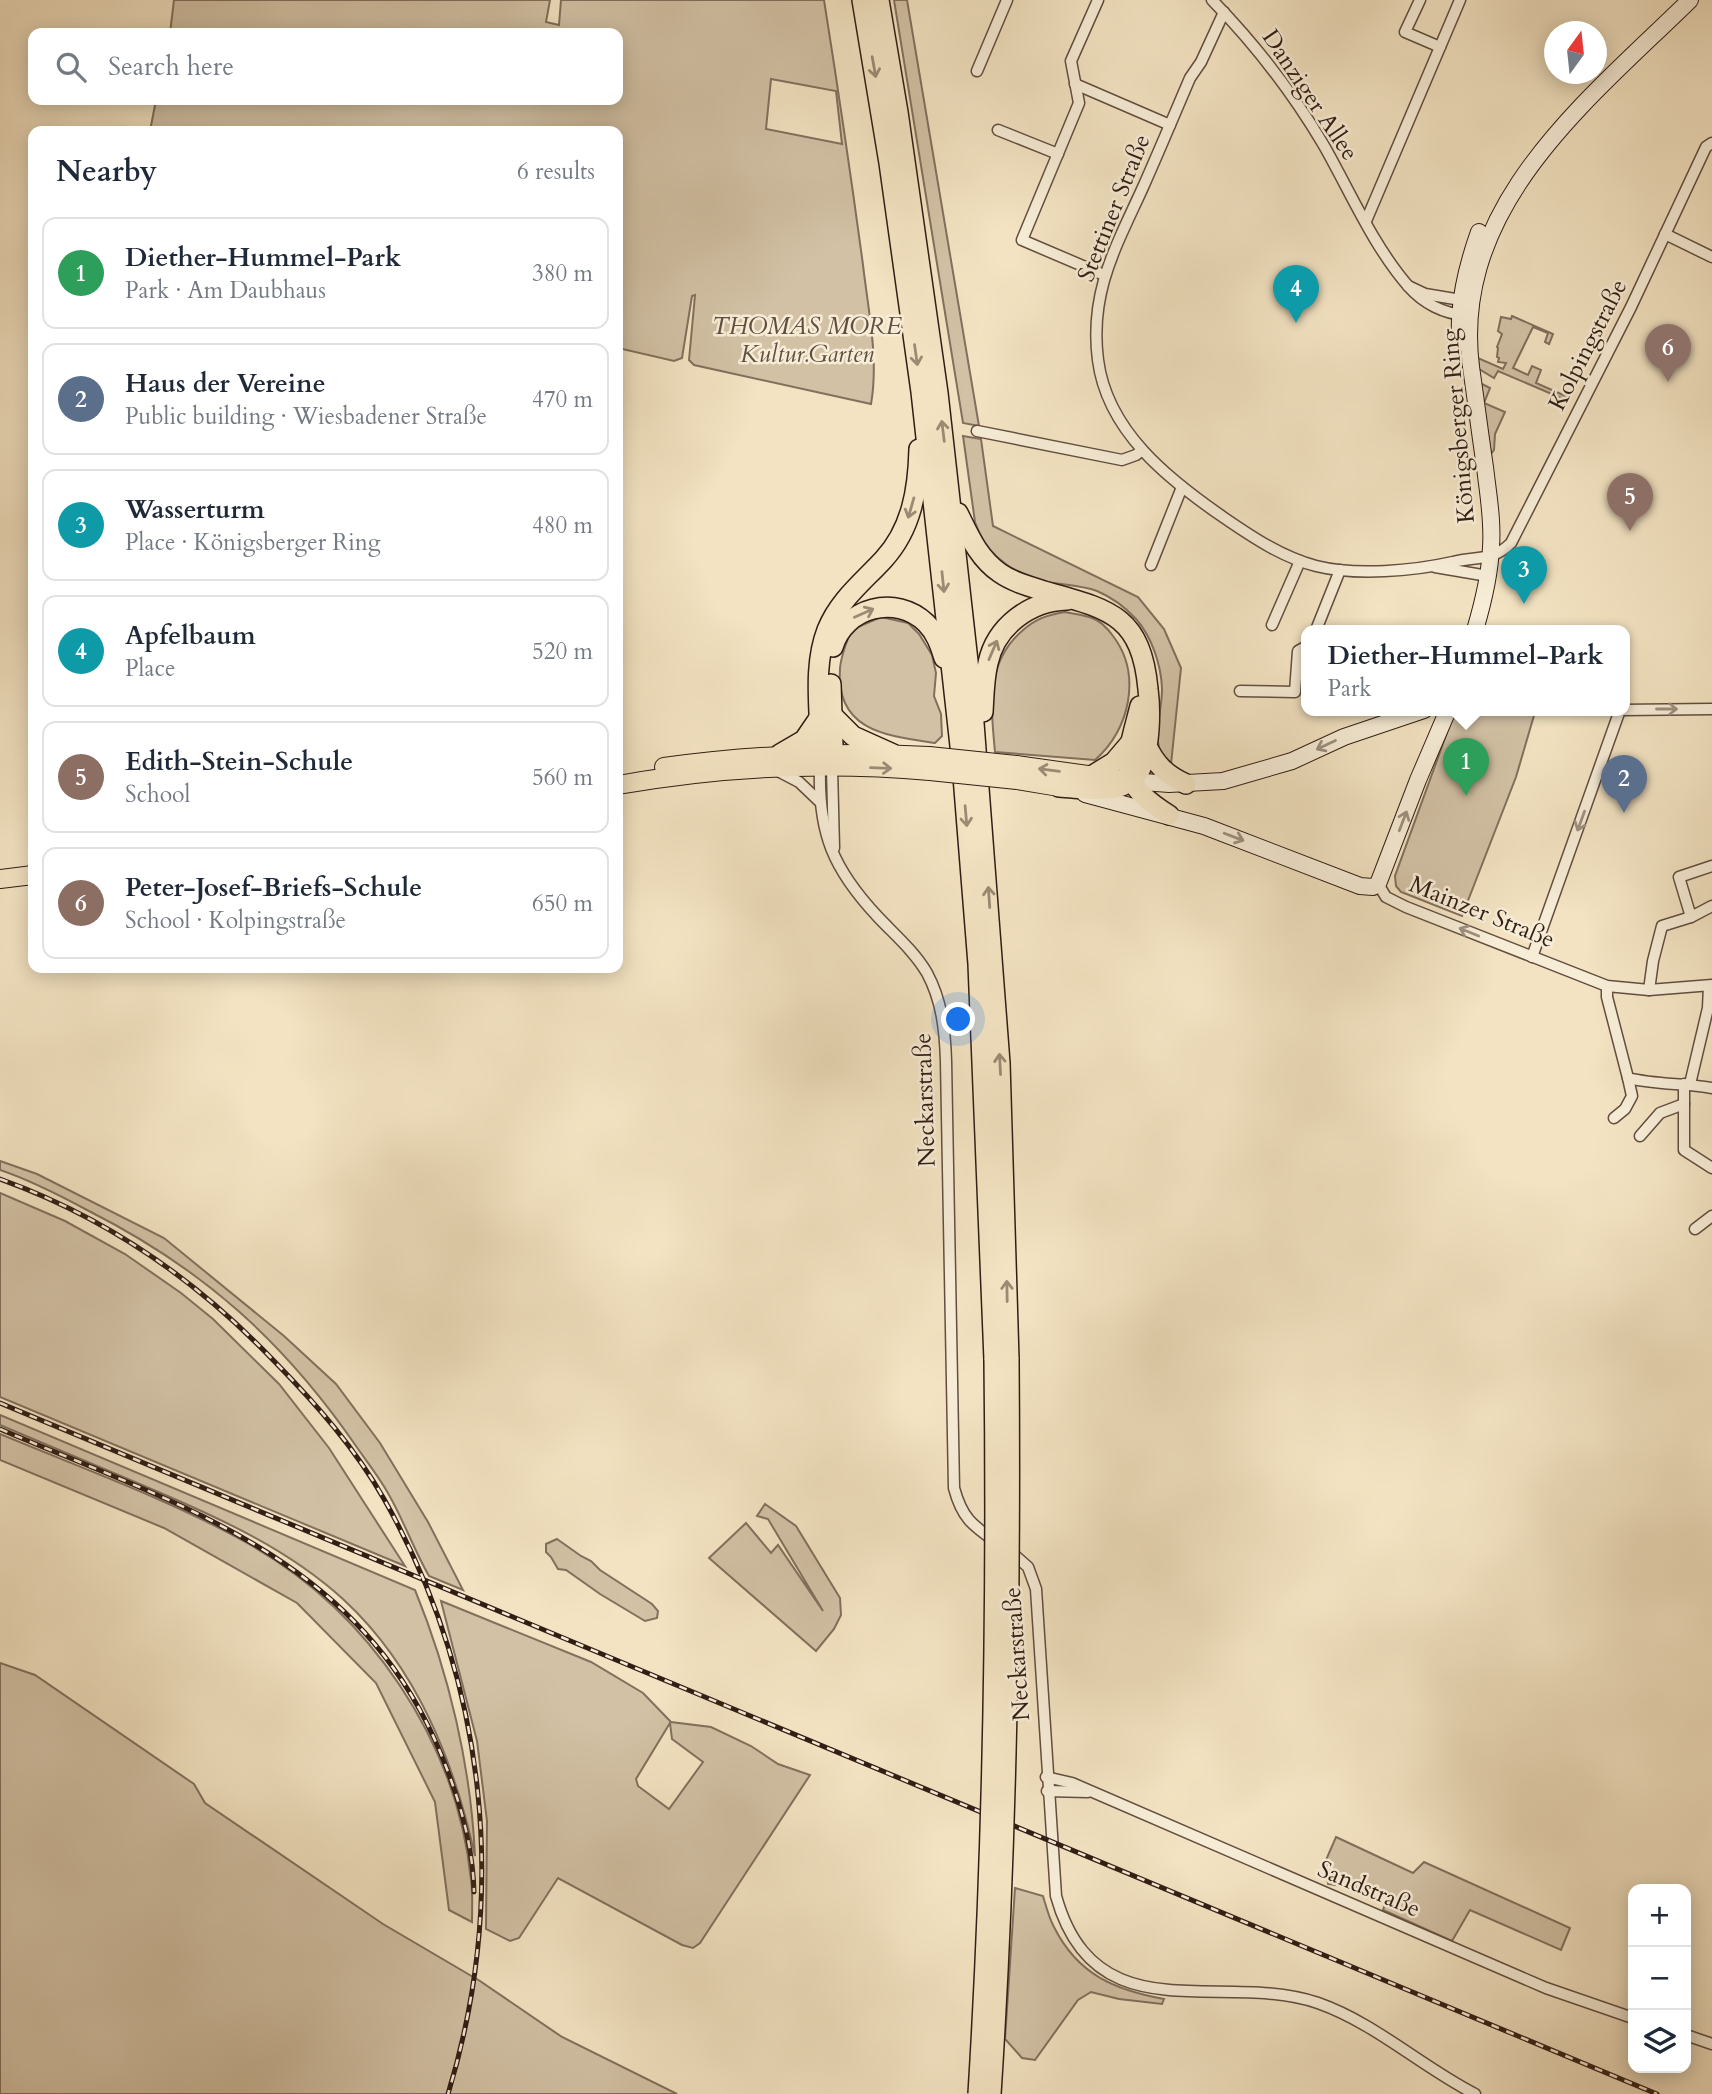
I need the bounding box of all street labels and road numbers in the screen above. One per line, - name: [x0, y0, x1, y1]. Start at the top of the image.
- street label: Danziger Allee: [1254, 23, 1366, 167]
- street label: Stettiner Straße: [1069, 129, 1159, 287]
- street label: Kolpingstraße: [1541, 274, 1635, 416]
- street label: Königsberger Ring: [1433, 327, 1483, 525]
- street label: Mainzer Straße: [1404, 868, 1560, 956]
- street label: Neckarstraße: [906, 1032, 944, 1168]
- street label: Neckarstraße: [996, 1586, 1038, 1722]
- street label: Sandstraße: [1313, 1853, 1425, 1925]

